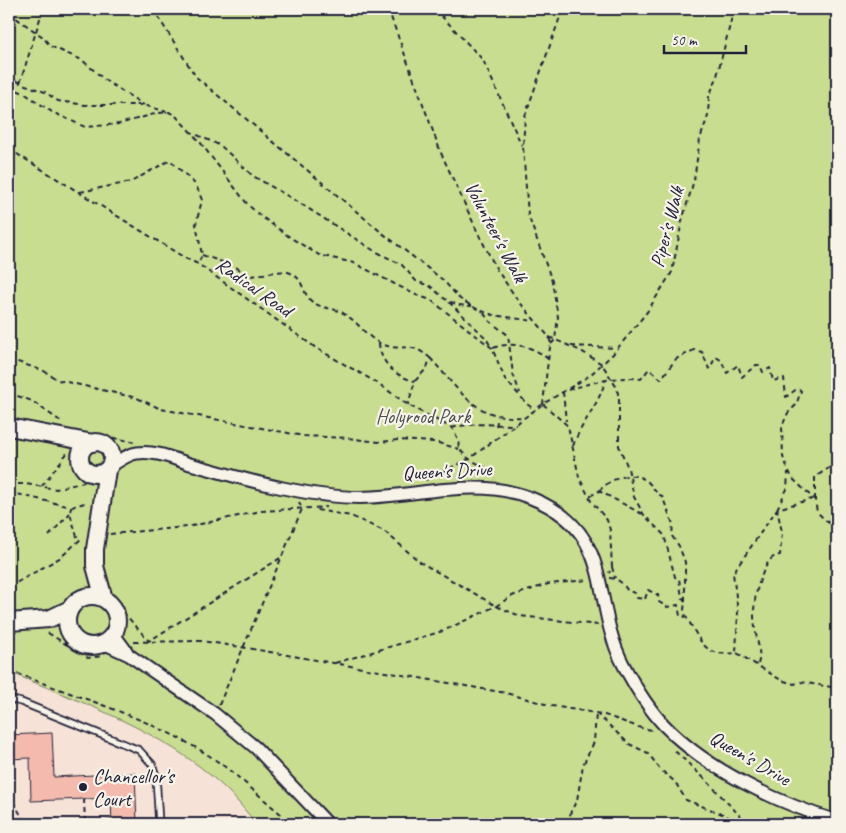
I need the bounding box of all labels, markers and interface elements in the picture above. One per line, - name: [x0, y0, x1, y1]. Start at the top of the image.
- scale bar: [664, 22, 746, 54]
- text: 50 m: [671, 31, 698, 50]
- street label: Volunteer's Walk: [459, 177, 534, 288]
- street label: Piper's Walk: [644, 182, 690, 270]
- street label: Radical Road: [211, 252, 300, 324]
- park label: Holyrood Park: [376, 404, 472, 429]
- street label: Queen's Drive: [402, 456, 494, 486]
- street label: Queen's Drive: [705, 725, 796, 792]
- place label: Chancellor's Court: [93, 764, 176, 812]
- marker: Chancellor's Court: [77, 781, 89, 793]

